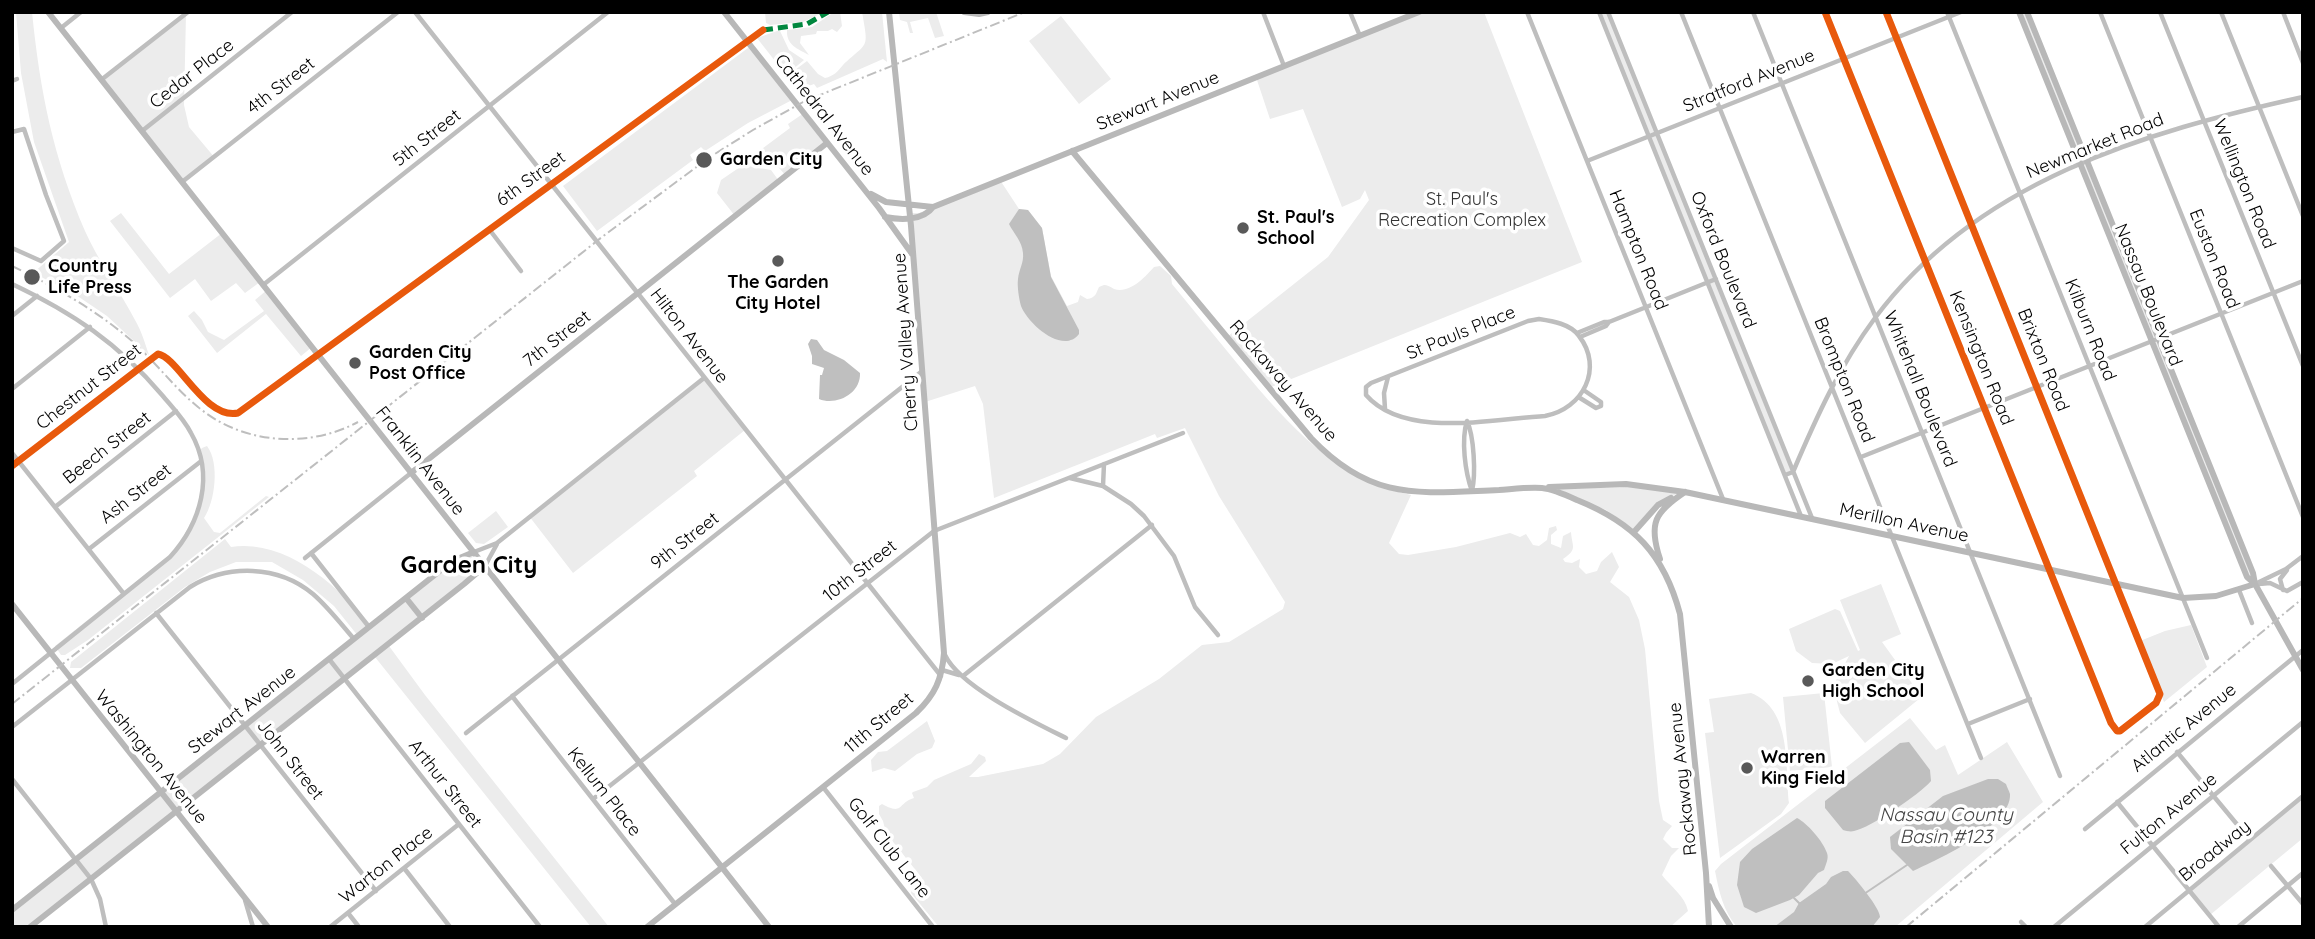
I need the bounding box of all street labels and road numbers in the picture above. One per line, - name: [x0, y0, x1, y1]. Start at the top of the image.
- street label: Cedar Place: [146, 34, 238, 114]
- street label: Stratford Avenue: [1680, 45, 1818, 117]
- street label: Cathedral Avenue: [770, 50, 878, 180]
- street label: 4th Street: [243, 53, 319, 119]
- street label: Stewart Avenue: [1094, 67, 1222, 135]
- street label: 5th Street: [389, 105, 465, 171]
- street label: Newmarket Road: [2023, 109, 2167, 183]
- street label: Wellington Road: [2208, 116, 2280, 252]
- street label: 6th Street: [492, 147, 570, 211]
- street label: Hampton Road: [1604, 187, 1672, 313]
- street label: Oxford Boulevard: [1686, 188, 1760, 332]
- street label: Euston Road: [2184, 206, 2244, 312]
- street label: Nassau Boulevard: [2110, 221, 2186, 369]
- street label: Cherry Valley Avenue: [889, 252, 923, 432]
- street label: Kilburn Road: [2060, 276, 2120, 384]
- street label: Hilton Avenue: [645, 284, 733, 388]
- street label: Kensington Road: [1944, 288, 2018, 428]
- street label: St Pauls Place: [1403, 301, 1519, 365]
- street label: Brixton Road: [2013, 305, 2073, 415]
- street label: 7th Street: [519, 306, 595, 372]
- street label: Whitehall Boulevard: [1879, 308, 1961, 470]
- street label: Brompton Road: [1809, 314, 1879, 446]
- street label: Rockaway Avenue: [1224, 316, 1342, 446]
- street label: Chestnut Street: [32, 339, 146, 435]
- street label: Franklin Avenue: [371, 402, 469, 520]
- street label: Beech Street: [59, 407, 155, 489]
- street label: Ash Street: [96, 460, 176, 528]
- street label: Merillon Avenue: [1837, 499, 1971, 547]
- street label: 9th Street: [647, 508, 723, 574]
- street label: 10th Street: [819, 535, 901, 607]
- street label: Stewart Avenue: [184, 661, 300, 759]
- street label: Atlantic Avenue: [2127, 679, 2241, 777]
- street label: Washington Avenue: [90, 686, 212, 828]
- street label: 11th Street: [840, 688, 918, 758]
- street label: Rockaway Avenue: [1664, 701, 1702, 857]
- street label: John Street: [252, 716, 328, 804]
- street label: Arthur Street: [404, 736, 486, 832]
- street label: Kellum Place: [563, 743, 645, 841]
- street label: Fulton Avenue: [2116, 768, 2222, 860]
- street label: Golf Club Lane: [843, 793, 935, 903]
- street label: Broadway: [2175, 816, 2255, 886]
- street label: Warton Place: [335, 822, 437, 908]

